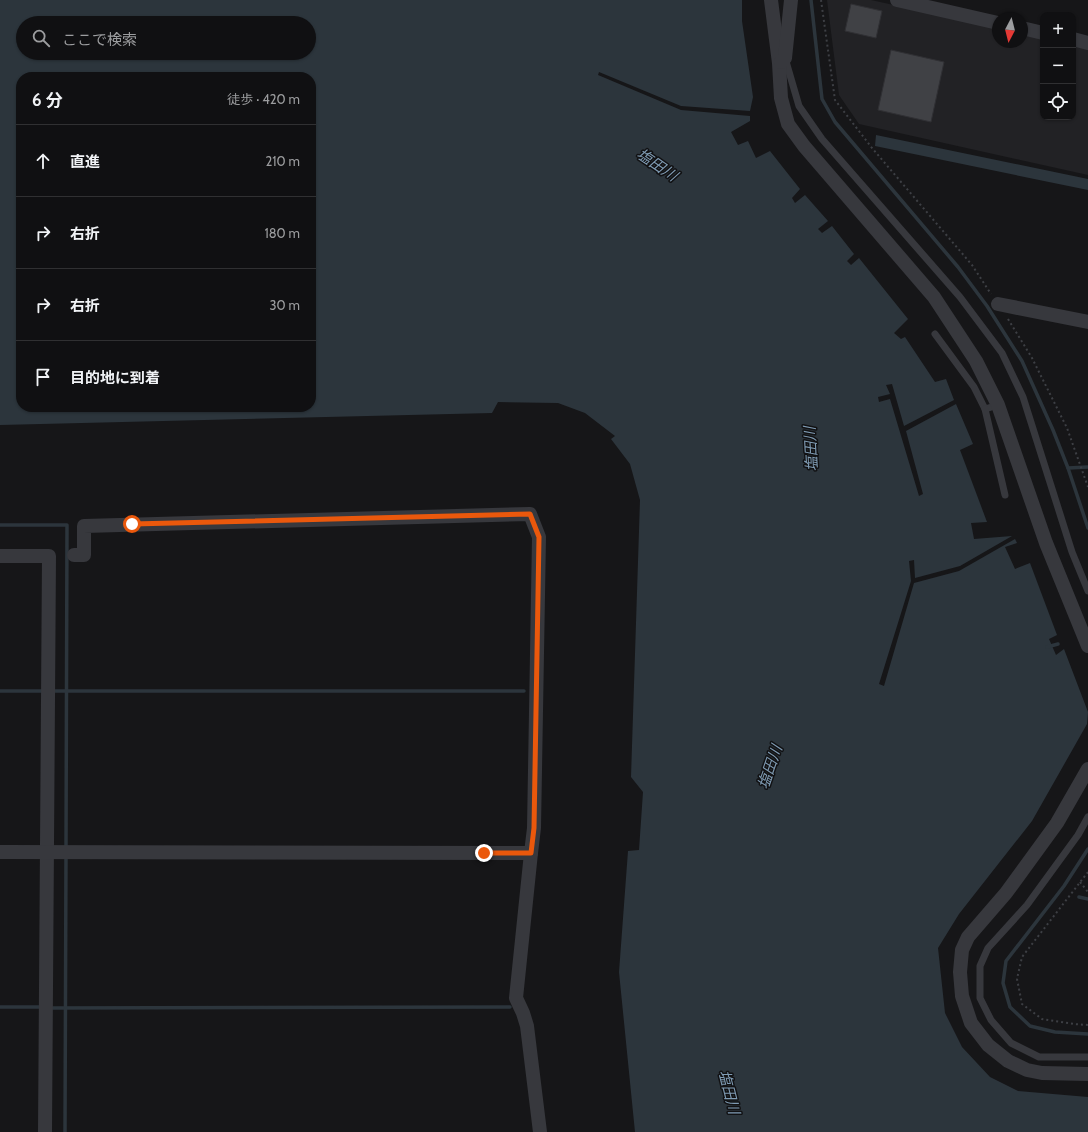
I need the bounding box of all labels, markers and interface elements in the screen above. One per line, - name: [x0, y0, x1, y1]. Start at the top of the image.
- north arrow: [992, 12, 1028, 48]
- map controls: [1040, 12, 1076, 120]
- button: +: [1040, 12, 1076, 48]
- search box: [16, 16, 316, 60]
- icon: search: [30, 27, 52, 49]
- text: ここで検索: [62, 31, 137, 49]
- button: −: [1040, 48, 1076, 84]
- button: locate: [1040, 84, 1076, 120]
- text: 6 分: [32, 90, 62, 110]
- text: 徒歩 · 420 m: [227, 91, 300, 107]
- water label: 塩田川: [633, 145, 682, 186]
- icon: ahead: [32, 150, 54, 172]
- text: 直進: [70, 153, 100, 171]
- text: 210 m: [266, 153, 300, 169]
- icon: right: [32, 222, 54, 244]
- text: 右折: [70, 225, 100, 243]
- text: 180 m: [264, 225, 300, 241]
- icon: right: [32, 294, 54, 316]
- text: 右折: [70, 297, 100, 315]
- text: 30 m: [270, 297, 300, 313]
- icon: arrive: [32, 366, 54, 388]
- text: 目的地に到着: [70, 369, 160, 387]
- water label: 塩田川: [801, 424, 821, 472]
- route start: [123, 515, 141, 533]
- water label: 塩田川: [754, 741, 786, 791]
- route end: [475, 844, 493, 862]
- water label: 塩田川: [715, 1068, 744, 1118]

